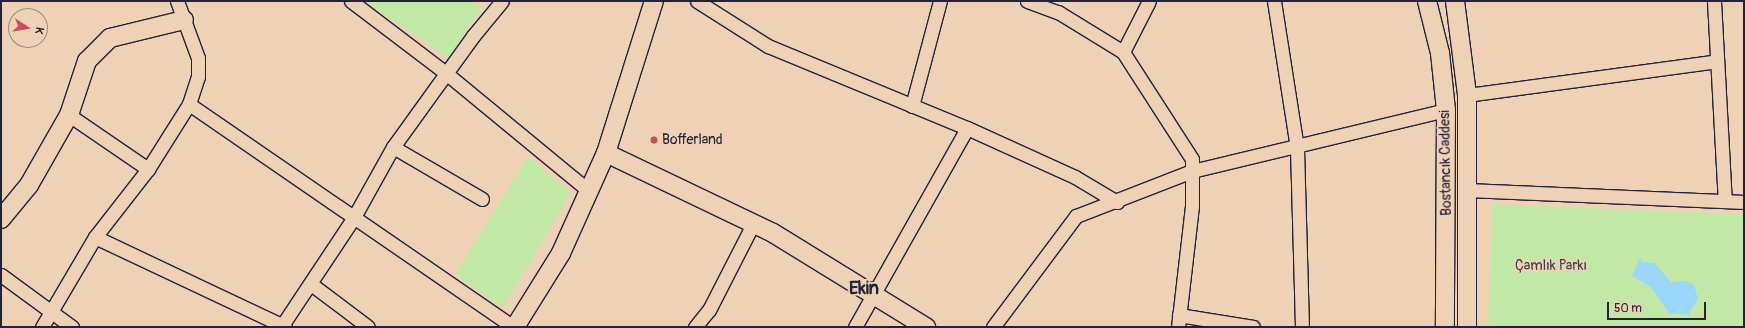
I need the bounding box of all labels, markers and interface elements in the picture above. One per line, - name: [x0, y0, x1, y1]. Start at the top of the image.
- north arrow: [8, 8, 48, 48]
- text: K: [32, 26, 46, 35]
- street label: Bostancık Caddesi: [1437, 110, 1455, 216]
- place label: Bofferland: [662, 132, 723, 148]
- marker: Bofferland: [649, 135, 659, 145]
- park label: Çamlık Parkı: [1515, 258, 1587, 274]
- district label: Ekin: [849, 278, 879, 300]
- scale bar: [1609, 294, 1708, 320]
- text: 50 m: [1614, 301, 1642, 316]

